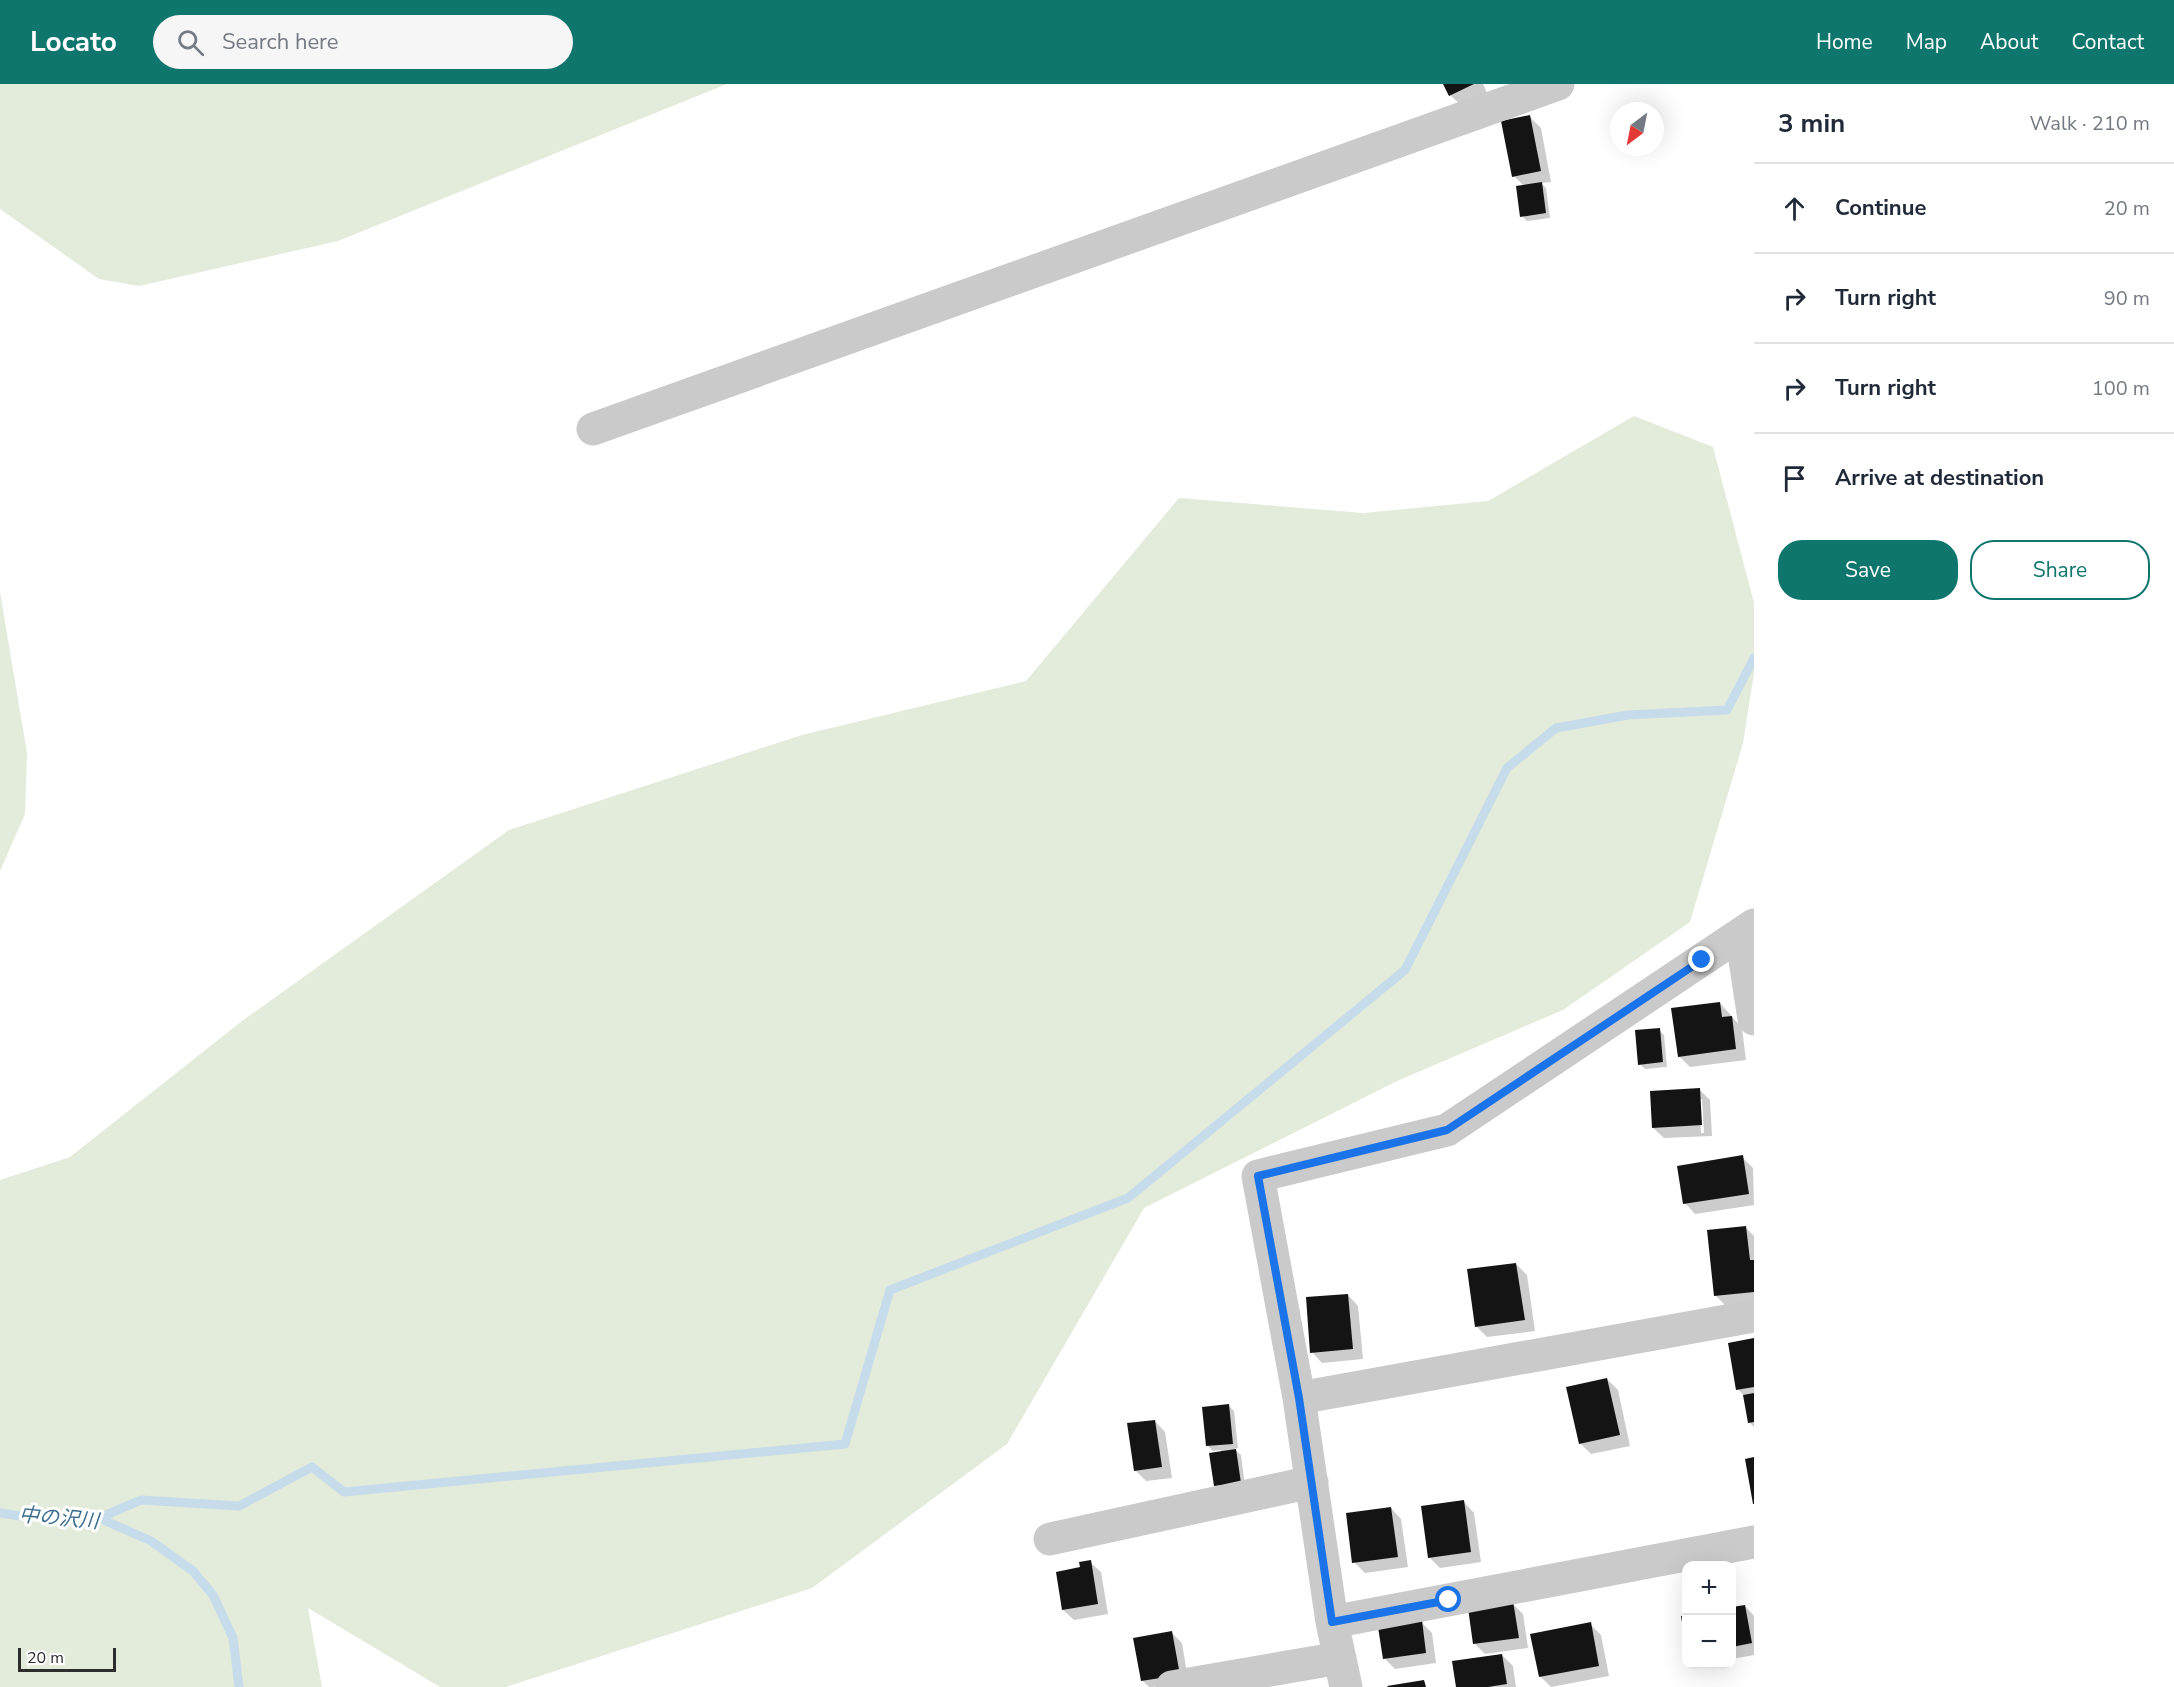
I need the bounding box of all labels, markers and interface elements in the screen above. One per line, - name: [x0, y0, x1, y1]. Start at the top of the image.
- search box: [153, 15, 573, 69]
- text: Locato: [30, 23, 117, 61]
- icon: search: [174, 26, 207, 59]
- text: Search here: [222, 27, 339, 57]
- text: Home: [1816, 28, 1873, 56]
- text: Map: [1906, 28, 1947, 56]
- text: About: [1980, 28, 2038, 56]
- text: Contact: [2071, 28, 2144, 56]
- north arrow: [1610, 102, 1664, 156]
- text: 3 min: [1778, 106, 1845, 141]
- text: Walk · 210 m: [2030, 110, 2150, 137]
- icon: ahead: [1778, 192, 1811, 225]
- text: Continue: [1835, 193, 1926, 223]
- text: 20 m: [2104, 195, 2150, 222]
- icon: right: [1778, 282, 1811, 315]
- text: Turn right: [1835, 283, 1936, 313]
- text: 90 m: [2104, 285, 2150, 312]
- icon: right: [1778, 372, 1811, 405]
- text: Turn right: [1835, 373, 1936, 403]
- text: 100 m: [2092, 375, 2150, 402]
- icon: arrive: [1778, 462, 1811, 495]
- text: Arrive at destination: [1835, 463, 2044, 493]
- button: Save: [1778, 540, 1958, 600]
- button: Share: [1970, 540, 2150, 600]
- route end: [1688, 946, 1714, 972]
- water label: 中の沢川: [18, 1501, 102, 1535]
- map controls: [1682, 1561, 1736, 1669]
- button: +: [1682, 1561, 1736, 1615]
- route start: [1435, 1586, 1461, 1612]
- button: −: [1682, 1615, 1736, 1669]
- scale bar: [18, 1645, 116, 1672]
- text: 20 m: [27, 1647, 64, 1669]

